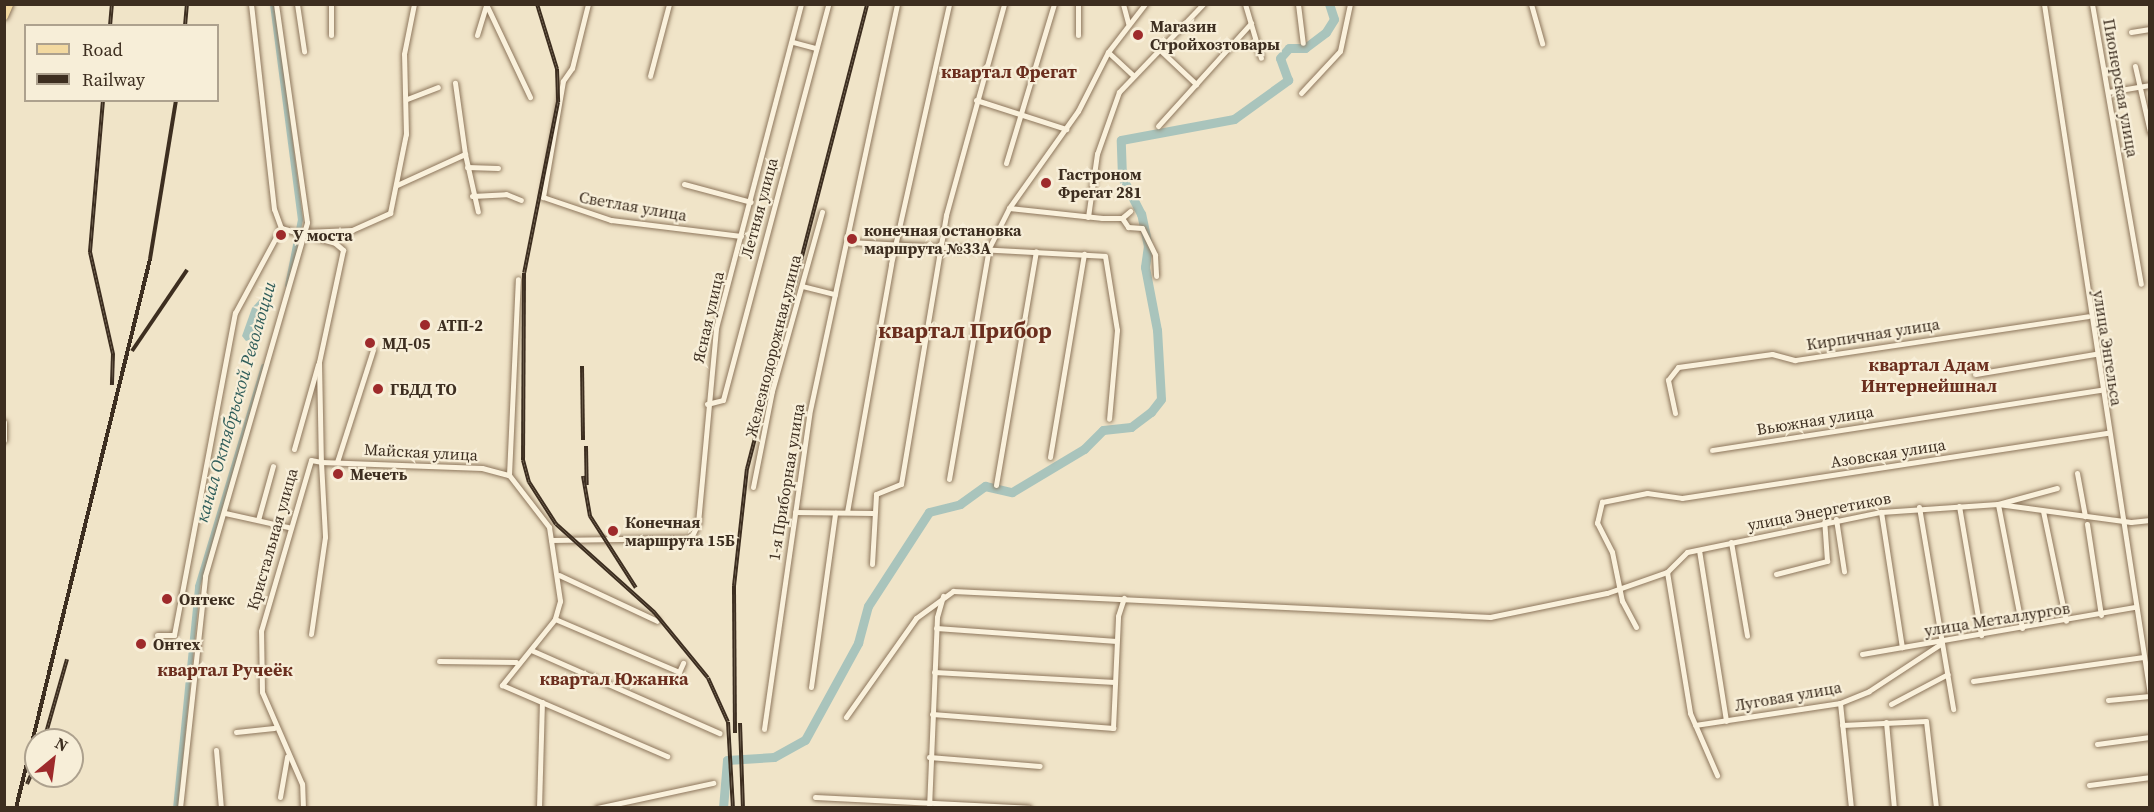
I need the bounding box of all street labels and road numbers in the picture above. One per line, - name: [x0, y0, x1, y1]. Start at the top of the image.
- street label: Пионерская улица: [2099, 17, 2143, 159]
- street label: Летняя улица: [736, 156, 782, 260]
- street label: Светлая улица: [578, 187, 688, 225]
- street label: Железнодорожная улица: [741, 253, 805, 439]
- street label: Ясная улица: [688, 269, 728, 365]
- street label: улица Энгельса: [2089, 289, 2127, 407]
- street label: Кирпичная улица: [1805, 314, 1941, 354]
- street label: Вьюжная улица: [1755, 401, 1875, 439]
- street label: 1-я Приборная улица: [764, 402, 808, 562]
- street label: Азовская улица: [1829, 434, 1947, 472]
- street label: Майская улица: [363, 439, 479, 465]
- street label: Кристальная улица: [243, 466, 301, 612]
- street label: улица Энергетиков: [1746, 488, 1892, 534]
- street label: улица Металлургов: [1923, 598, 2071, 640]
- street label: Луговая улица: [1733, 677, 1843, 715]

